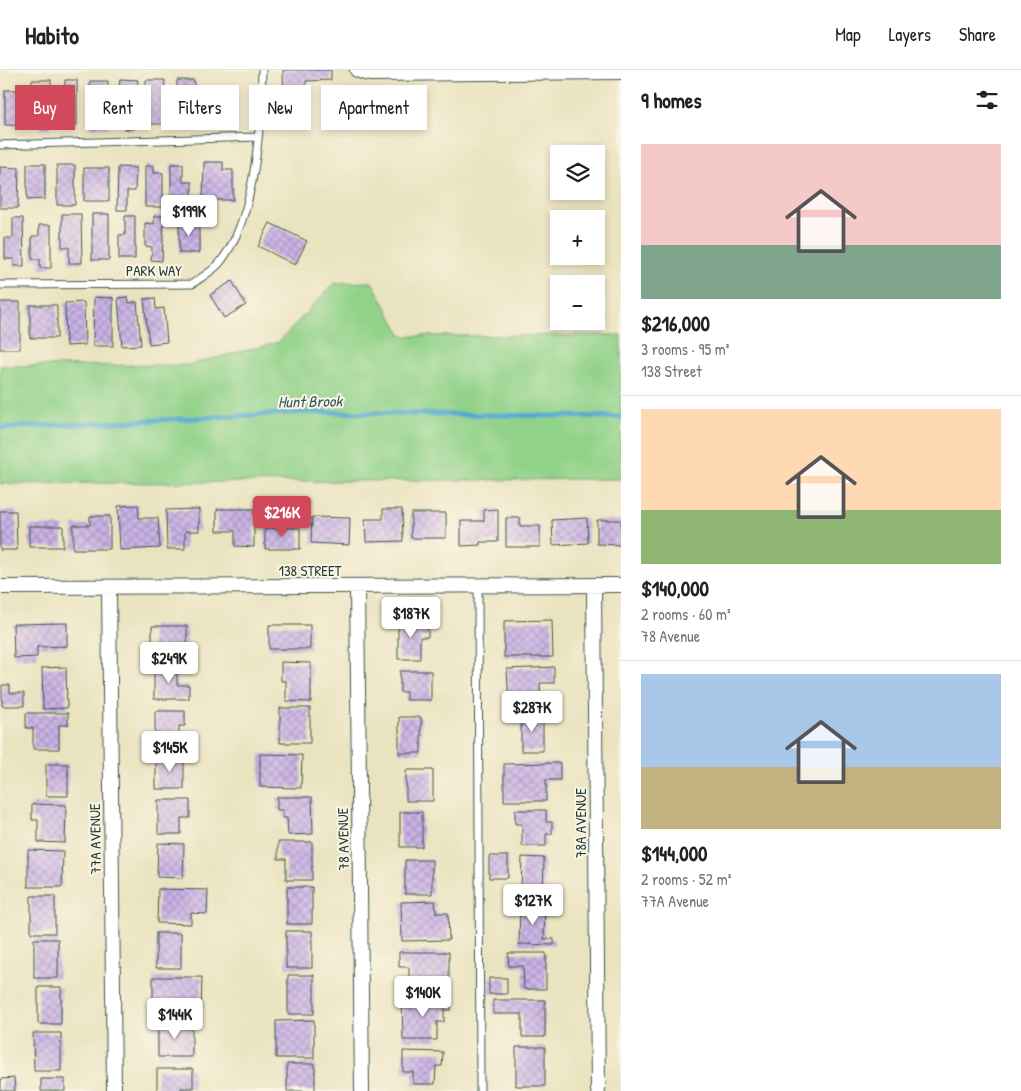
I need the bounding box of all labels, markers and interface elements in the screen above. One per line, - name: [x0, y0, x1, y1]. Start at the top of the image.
- text: Habito: [25, 19, 79, 51]
- text: Map: [835, 22, 861, 47]
- text: Layers: [889, 22, 931, 47]
- text: Share: [959, 22, 996, 47]
- chip: Buy: [15, 85, 75, 130]
- chip: Rent: [85, 85, 151, 130]
- chip: Filters: [161, 85, 239, 130]
- chip: New: [249, 85, 311, 130]
- chip: Apartment: [321, 85, 427, 130]
- text: 9 homes: [641, 86, 702, 115]
- icon: filters: [973, 86, 1001, 114]
- map controls: [550, 145, 605, 330]
- button: layers: [550, 145, 605, 200]
- icon: home: [776, 176, 866, 266]
- pin: $199K: [154, 194, 224, 237]
- text: $199K: [172, 200, 206, 222]
- button: +: [550, 210, 605, 265]
- street label: PARK WAY: [126, 260, 182, 281]
- button: −: [550, 275, 605, 330]
- text: $216,000: [641, 309, 710, 338]
- text: 3 rooms · 95 m²: [641, 338, 729, 360]
- text: 138 Street: [641, 360, 702, 382]
- water label: Hunt Brook: [278, 389, 344, 413]
- icon: home: [776, 442, 866, 532]
- pin: $216K: [247, 496, 317, 538]
- text: $216K: [264, 501, 300, 523]
- street label: 138 STREET: [278, 560, 343, 581]
- text: $140,000: [641, 574, 709, 603]
- pin: $187K: [376, 596, 446, 639]
- text: $187K: [392, 602, 430, 624]
- text: 2 rooms · 60 m²: [641, 603, 731, 625]
- text: 78 Avenue: [641, 625, 700, 647]
- pin: $249K: [134, 642, 204, 684]
- text: $249K: [151, 647, 187, 669]
- pin: $287K: [497, 690, 567, 733]
- text: $287K: [513, 696, 551, 718]
- icon: home: [776, 707, 866, 797]
- pin: $145K: [135, 730, 205, 773]
- text: $145K: [152, 736, 188, 758]
- street label: 78A AVENUE: [570, 788, 591, 858]
- street label: 77A AVENUE: [84, 803, 106, 875]
- street label: 78 AVENUE: [332, 807, 354, 870]
- text: $144,000: [641, 839, 708, 868]
- text: 2 rooms · 52 m²: [641, 868, 731, 890]
- pin: $127K: [498, 884, 568, 926]
- text: $127K: [514, 889, 552, 911]
- text: 77A Avenue: [641, 890, 709, 912]
- pin: $140K: [388, 976, 458, 1018]
- text: $140K: [405, 981, 441, 1003]
- pin: $144K: [140, 998, 210, 1040]
- text: $144K: [158, 1003, 192, 1025]

